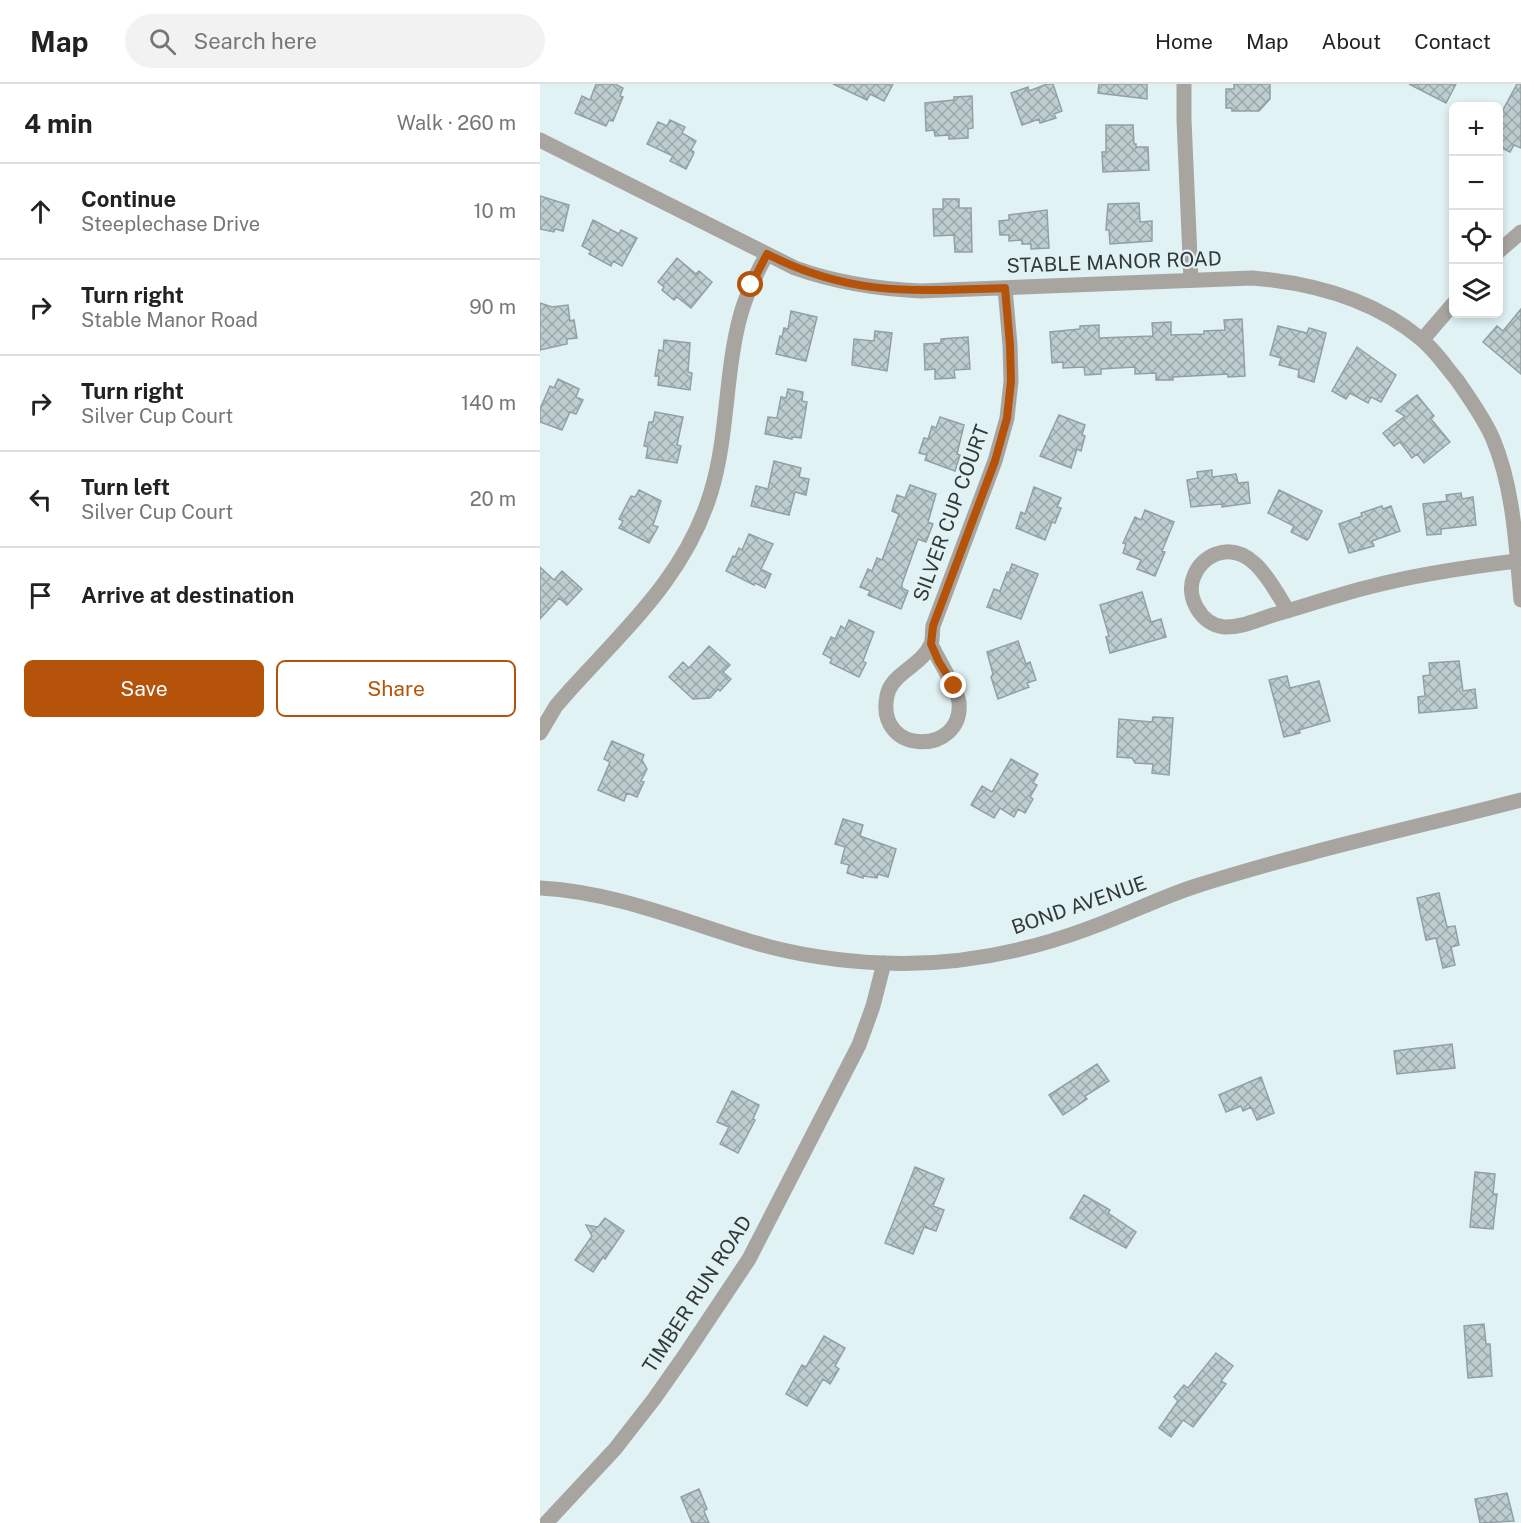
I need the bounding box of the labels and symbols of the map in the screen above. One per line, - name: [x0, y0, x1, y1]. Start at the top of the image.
- street label: STABLE MANOR ROAD: [1006, 246, 1222, 278]
- route start: [737, 271, 763, 297]
- street label: SILVER CUP COURT: [908, 421, 994, 605]
- route end: [940, 672, 966, 698]
- street label: BOND AVENUE: [1008, 871, 1150, 939]
- street label: TIMBER RUN ROAD: [637, 1211, 757, 1377]

